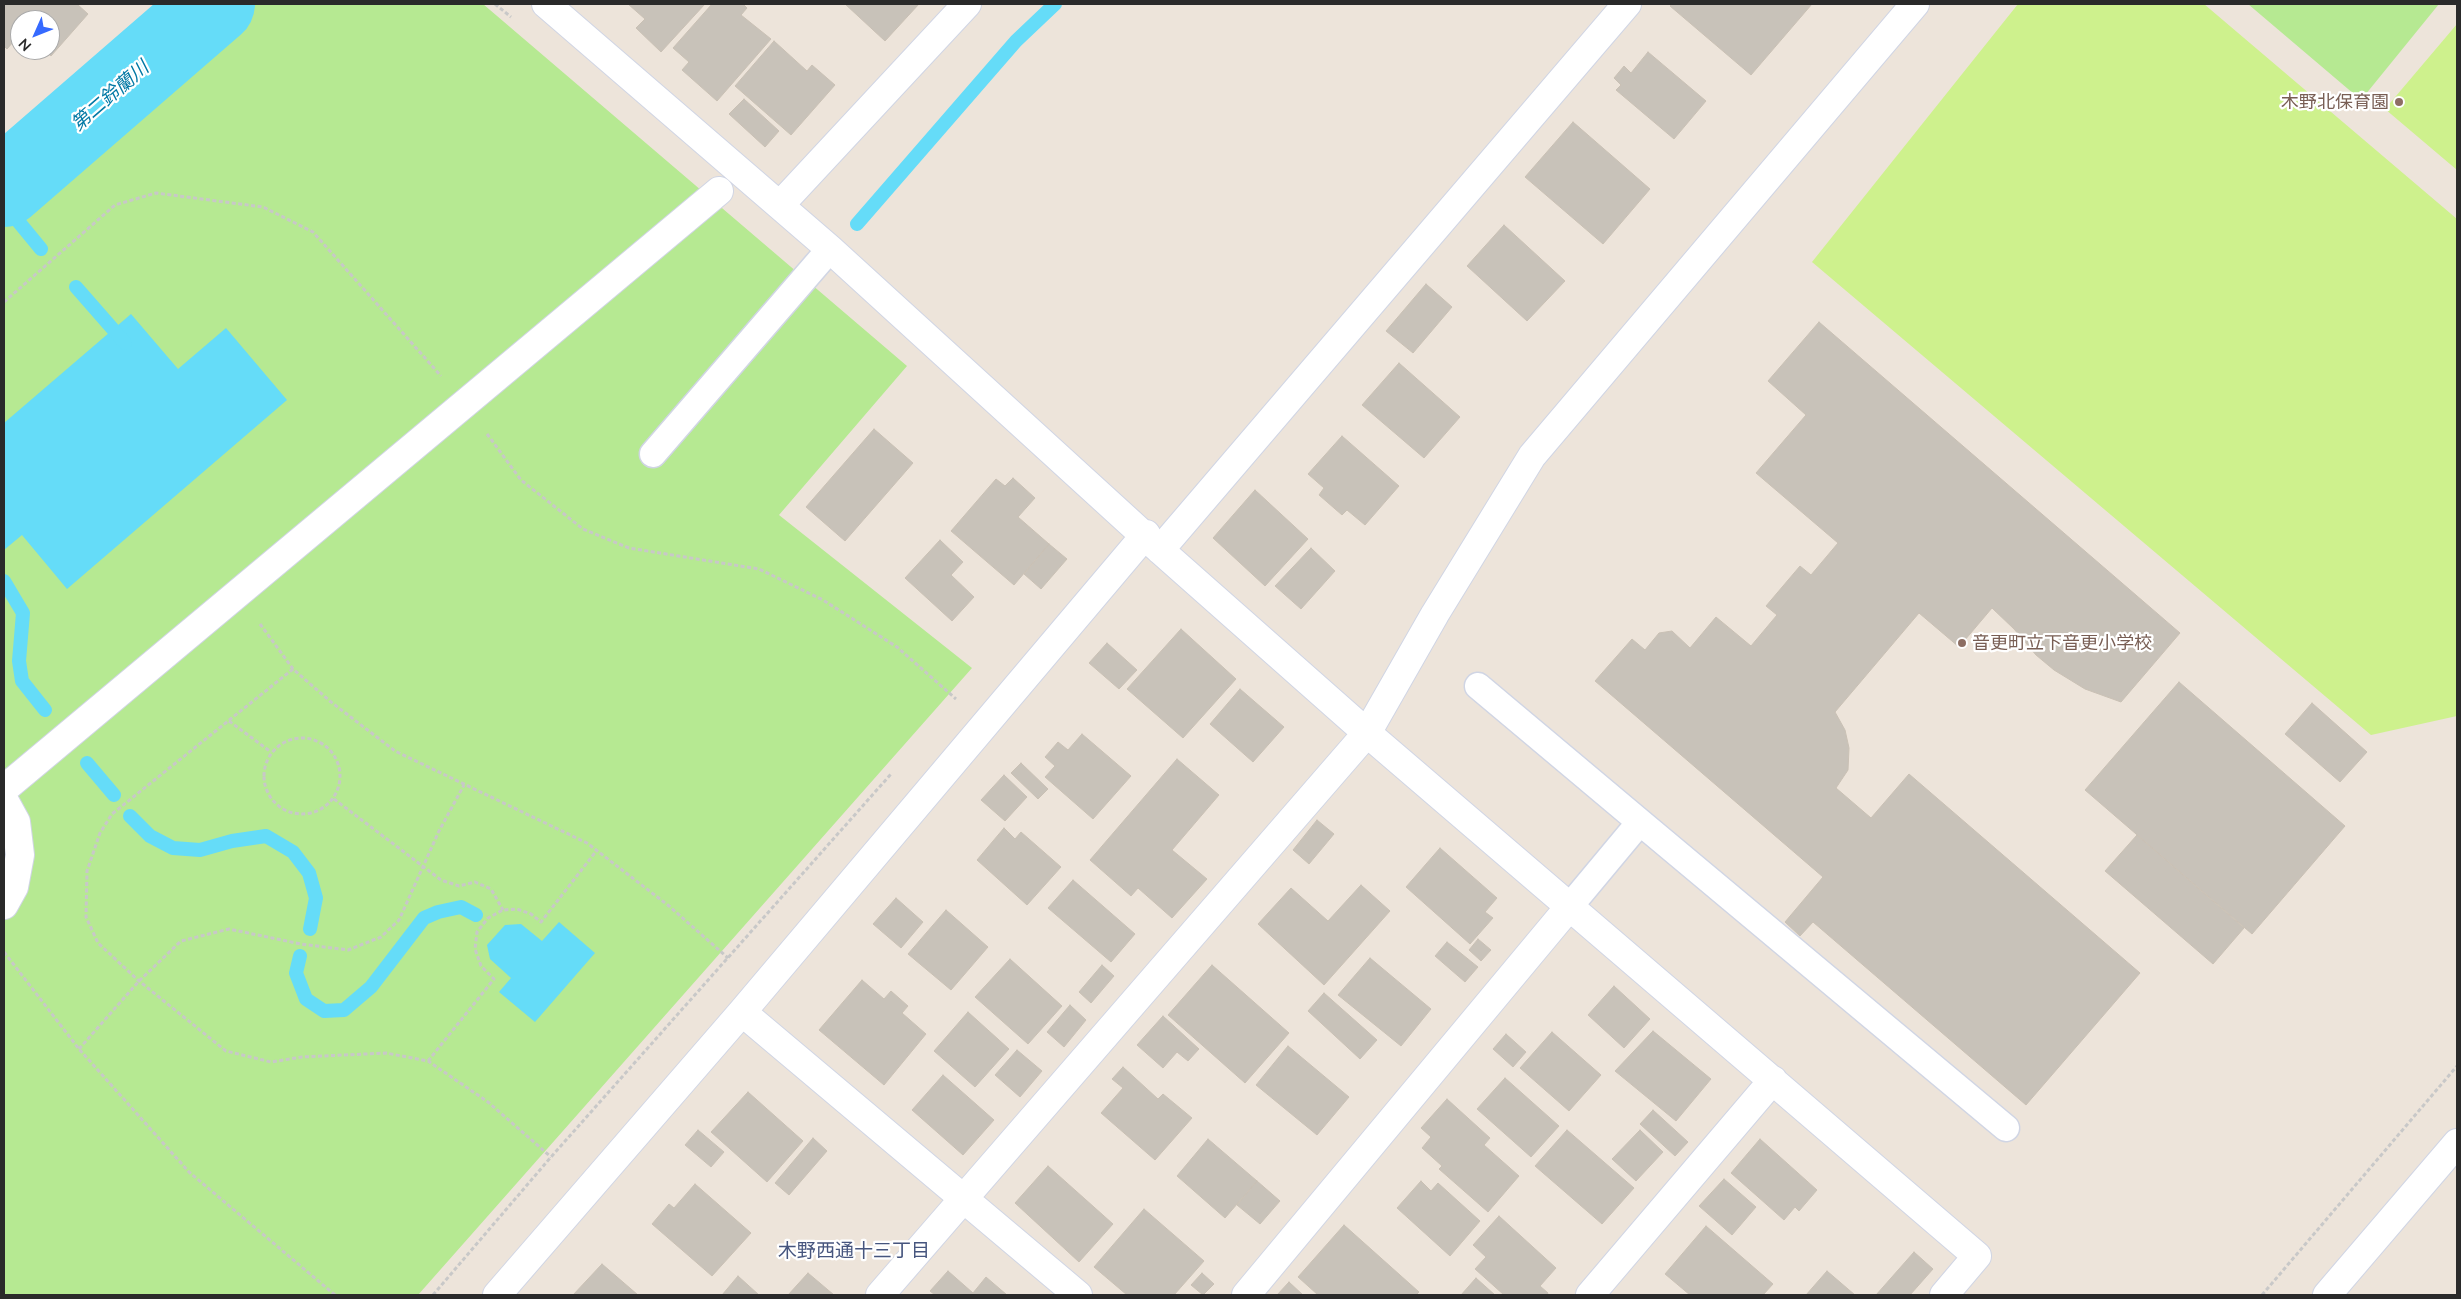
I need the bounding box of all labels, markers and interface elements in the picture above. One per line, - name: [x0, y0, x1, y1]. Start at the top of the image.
- north arrow: [10, 10, 60, 60]
- text: N: [15, 35, 34, 55]
- water label: 第二鈴蘭川: [67, 56, 153, 136]
- place label: 木野北保育園: [2281, 91, 2389, 113]
- marker: 木野北保育園: [2393, 96, 2405, 108]
- place label: 音更町立下音更小学校: [1972, 632, 2152, 654]
- marker: 音更町立下音更小学校: [1956, 637, 1968, 649]
- district label: 木野西通十三丁目: [778, 1240, 930, 1262]

